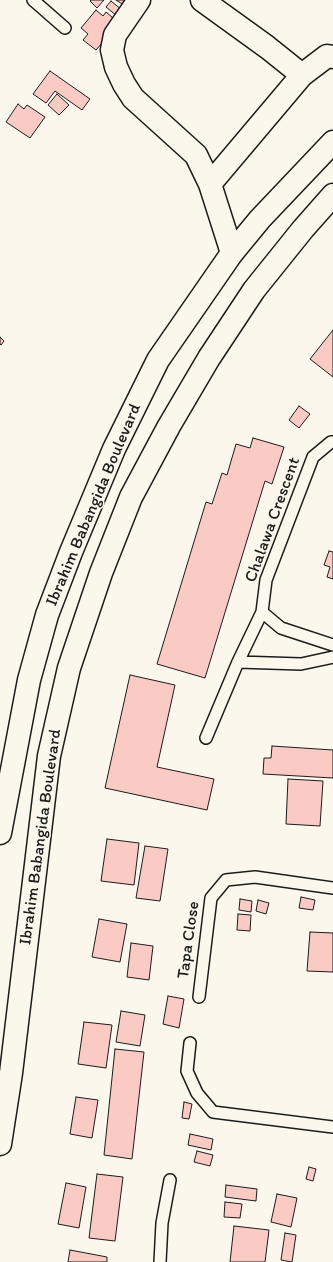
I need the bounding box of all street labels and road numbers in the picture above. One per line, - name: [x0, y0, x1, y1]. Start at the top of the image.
- street label: Ibrahim Babangida Boulevard: [42, 401, 146, 609]
- street label: Chalawa Crescent: [241, 455, 305, 585]
- street label: Ibrahim Babangida Boulevard: [16, 728, 66, 946]
- street label: Tapa Close: [173, 900, 205, 980]

